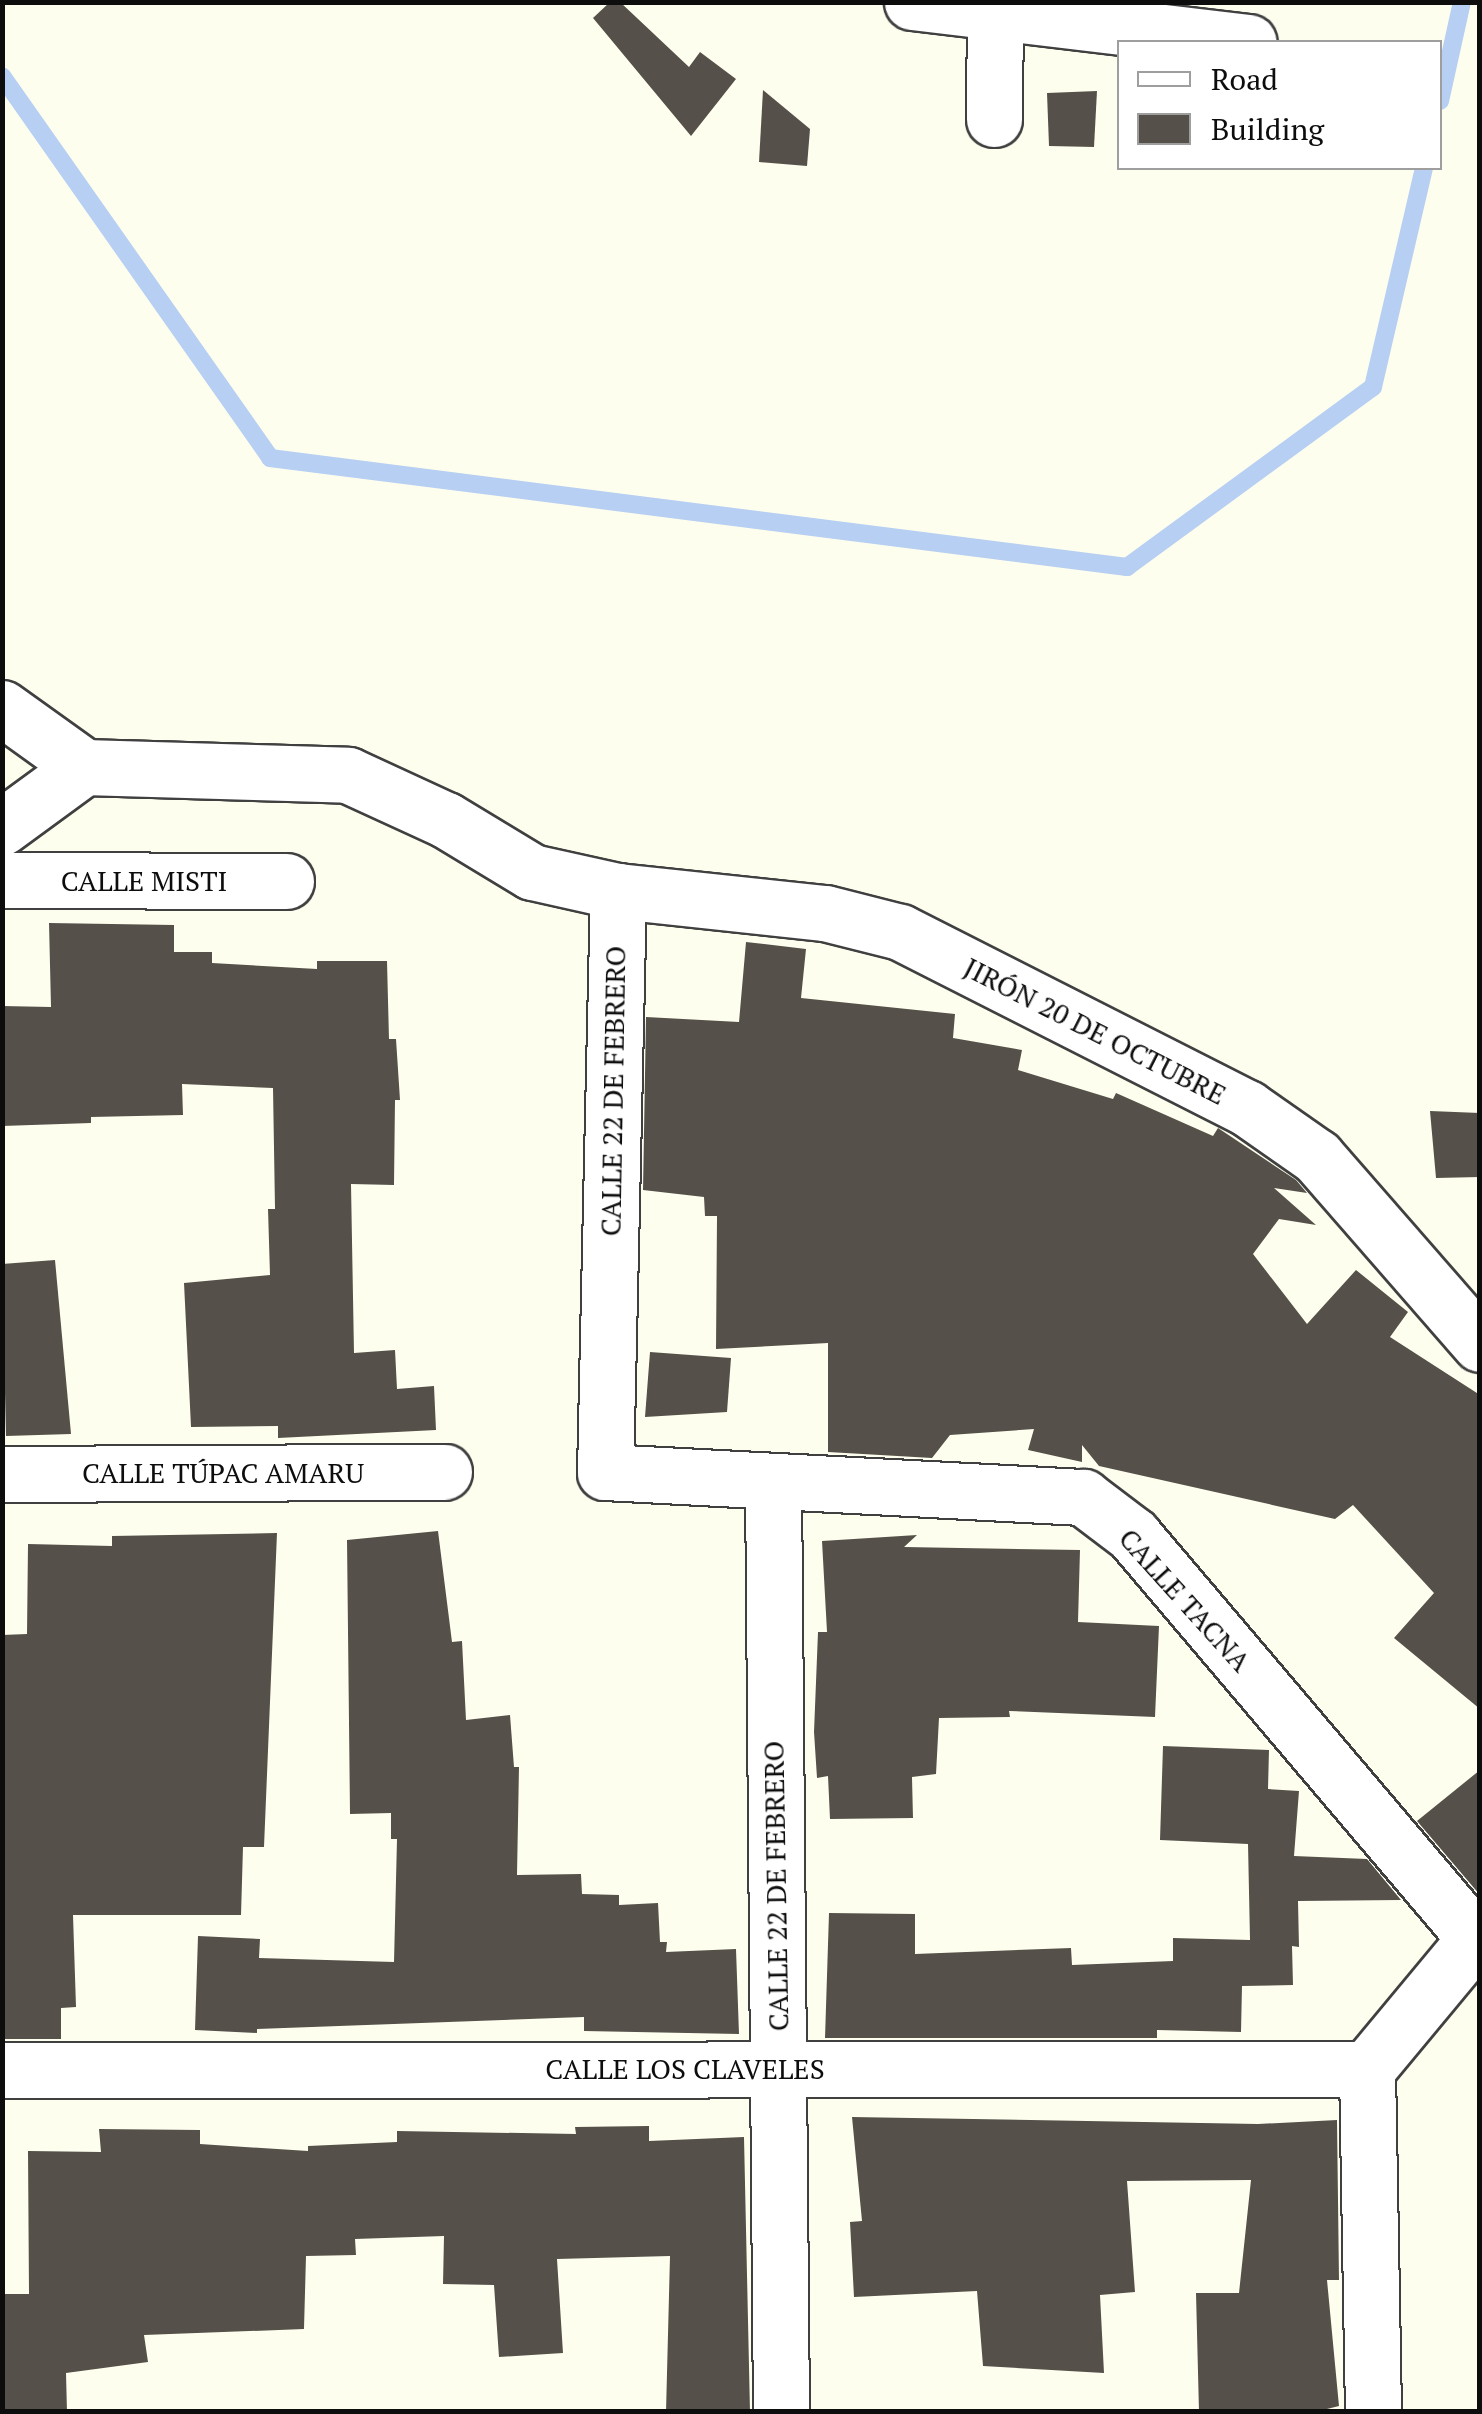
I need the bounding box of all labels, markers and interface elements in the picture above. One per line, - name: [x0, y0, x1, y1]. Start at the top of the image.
- legend: [1117, 40, 1442, 170]
- text: Road: [1211, 59, 1278, 99]
- text: Building: [1211, 109, 1324, 149]
- street label: CALLE MISTI: [61, 864, 227, 898]
- street label: CALLE 22 DE FEBRERO: [594, 945, 632, 1237]
- street label: JIRÓN 20 DE OCTUBRE: [958, 950, 1232, 1112]
- street label: CALLE TÚPAC AMARU: [82, 1456, 364, 1490]
- street label: CALLE TACNA: [1112, 1522, 1258, 1678]
- street label: CALLE 22 DE FEBRERO: [757, 1740, 795, 2032]
- street label: CALLE LOS CLAVELES: [545, 2052, 825, 2086]

